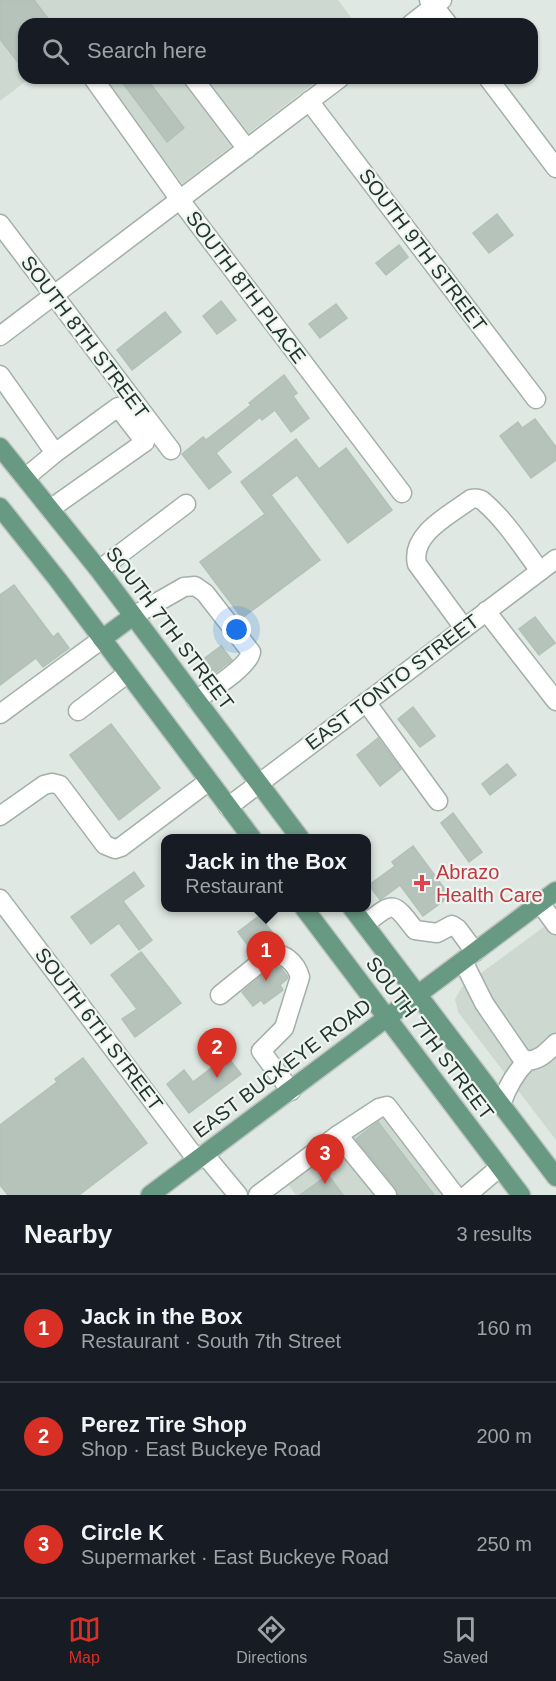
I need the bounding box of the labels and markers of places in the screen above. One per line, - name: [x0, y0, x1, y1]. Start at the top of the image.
- place label: Abrazo Health Care: [436, 861, 543, 906]
- marker: Abrazo Health Care: [413, 874, 431, 892]
- pin: 1: [246, 932, 286, 981]
- pin: 2: [198, 1028, 236, 1078]
- pin: 3: [306, 1134, 344, 1184]

